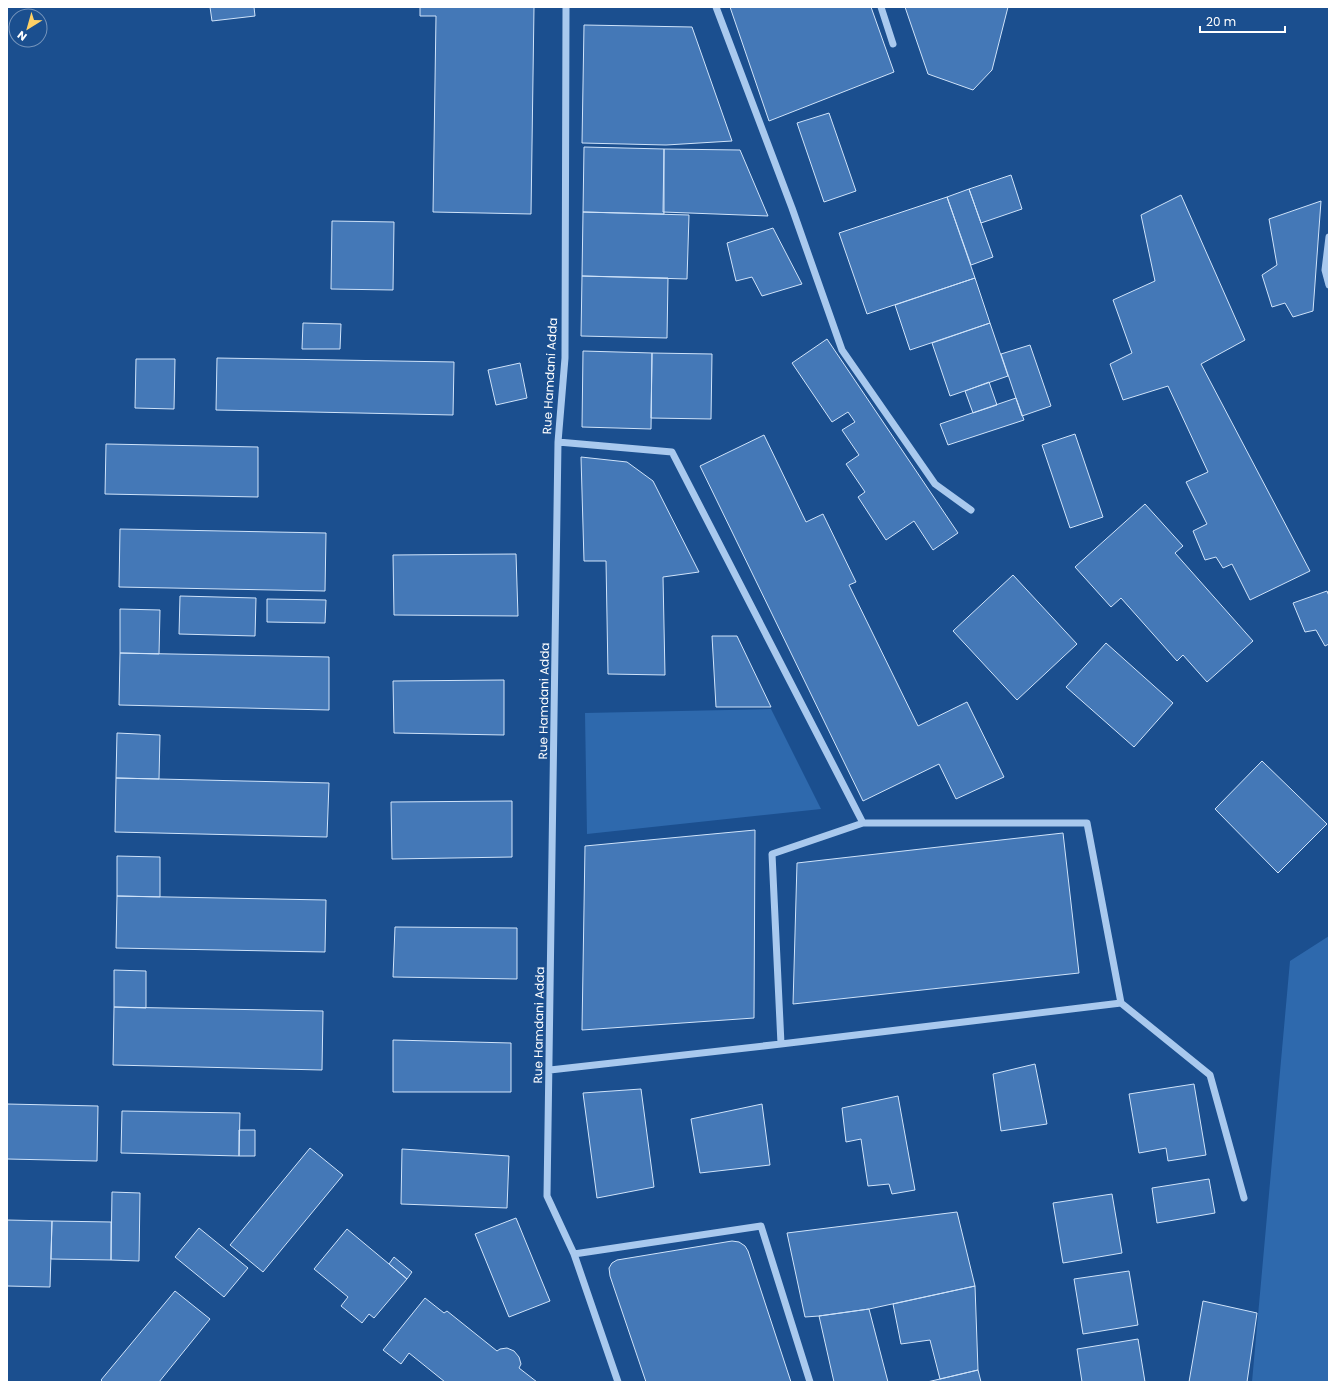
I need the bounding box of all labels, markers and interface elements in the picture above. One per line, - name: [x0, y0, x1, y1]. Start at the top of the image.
- north arrow: [8, 8, 48, 48]
- scale bar: [1200, 8, 1285, 34]
- text: 20 m: [1206, 13, 1236, 30]
- text: N: [14, 27, 30, 45]
- street label: Rue Hamdani Adda: [538, 317, 561, 435]
- street label: Rue Hamdani Adda: [534, 642, 553, 760]
- street label: Rue Hamdani Adda: [529, 966, 548, 1084]

